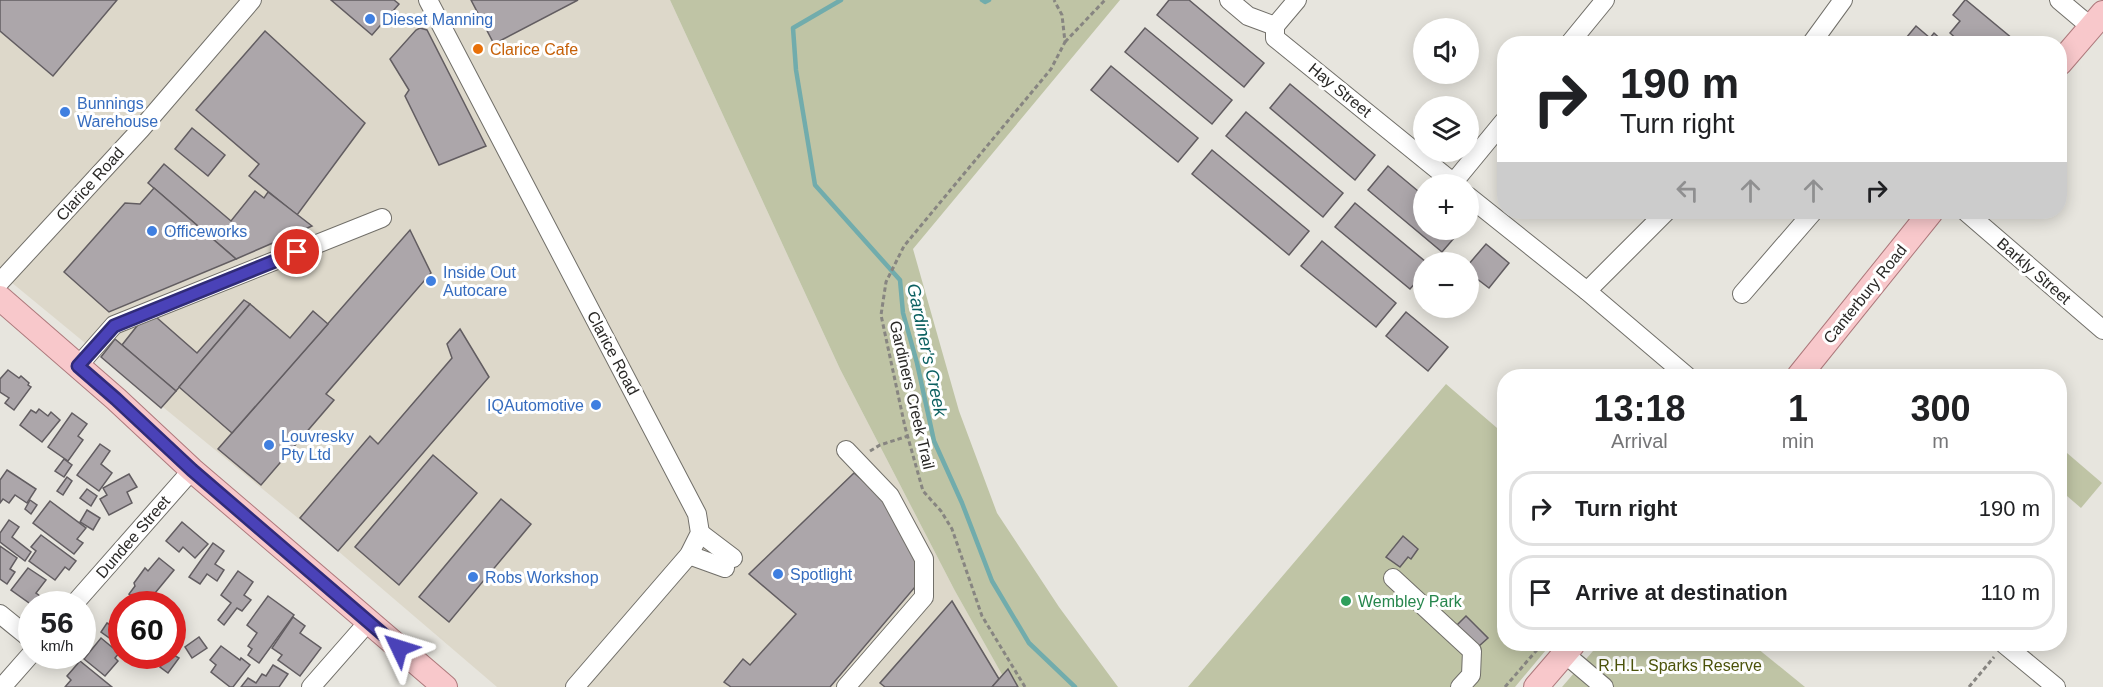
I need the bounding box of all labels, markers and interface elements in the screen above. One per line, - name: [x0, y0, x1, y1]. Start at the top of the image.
- place label: Dieset Manning: [382, 11, 493, 28]
- marker: Dieset Manning: [363, 12, 377, 26]
- map controls: [1413, 18, 1479, 318]
- button: sound: [1413, 18, 1479, 84]
- place label: Clarice Cafe: [490, 41, 578, 58]
- marker: Clarice Cafe: [471, 42, 485, 56]
- street label: Hay Street: [1305, 60, 1375, 121]
- icon: right: [1521, 60, 1599, 138]
- text: 190 m: [1620, 60, 1739, 107]
- place label: Bunnings Warehouse: [77, 95, 158, 130]
- button: layers: [1413, 96, 1479, 162]
- marker: Bunnings Warehouse: [58, 105, 72, 119]
- text: Turn right: [1620, 109, 1735, 139]
- street label: Clarice Road: [53, 144, 127, 224]
- button: +: [1413, 174, 1479, 240]
- icon: left: [1671, 174, 1704, 207]
- icon: ahead: [1734, 174, 1767, 207]
- icon: ahead: [1797, 174, 1830, 207]
- icon: right: [1860, 174, 1893, 207]
- place label: Officeworks: [164, 223, 247, 240]
- marker: Officeworks: [145, 224, 159, 238]
- pin: [271, 226, 322, 277]
- icon: arrive: [280, 235, 313, 268]
- street label: Barkly Street: [1994, 235, 2075, 308]
- street label: Canterbury Road: [1820, 241, 1910, 347]
- button: −: [1413, 252, 1479, 318]
- place label: Inside Out Autocare: [443, 264, 516, 299]
- marker: Inside Out Autocare: [424, 274, 438, 288]
- water label: Gardiner's Creek: [903, 282, 951, 419]
- street label: Clarice Road: [584, 308, 642, 398]
- street label: Gardiners Creek Trail: [887, 319, 937, 471]
- text: 13:18: [1593, 388, 1685, 429]
- text: 1: [1788, 388, 1808, 429]
- text: 300: [1910, 388, 1971, 429]
- place label: IQAutomotive: [487, 397, 584, 414]
- marker: IQAutomotive: [589, 398, 603, 412]
- place label: Louvresky Pty Ltd: [281, 428, 354, 463]
- text: Arrival: [1611, 430, 1668, 452]
- text: min: [1782, 430, 1814, 452]
- text: m: [1932, 430, 1949, 452]
- marker: Louvresky Pty Ltd: [262, 438, 276, 452]
- street label: Dundee Street: [93, 492, 174, 582]
- icon: right: [1524, 492, 1557, 525]
- text: Turn right: [1575, 496, 1677, 521]
- text: 190 m: [1979, 496, 2040, 521]
- place label: Spotlight: [790, 566, 853, 583]
- marker: Spotlight: [771, 567, 785, 581]
- place label: Robs Workshop: [485, 569, 599, 586]
- marker: Robs Workshop: [466, 570, 480, 584]
- icon: arrive: [1524, 576, 1557, 609]
- text: Arrive at destination: [1575, 580, 1788, 605]
- text: 110 m: [1980, 580, 2040, 605]
- speed limit sign: 60: [108, 591, 186, 669]
- place label: Wembley Park: [1358, 593, 1463, 610]
- marker: Wembley Park: [1339, 594, 1353, 608]
- text: 56: [40, 606, 74, 639]
- position arrow: [367, 616, 431, 680]
- text: km/h: [41, 637, 73, 654]
- park label: R.H.L. Sparks Reserve: [1598, 657, 1762, 674]

